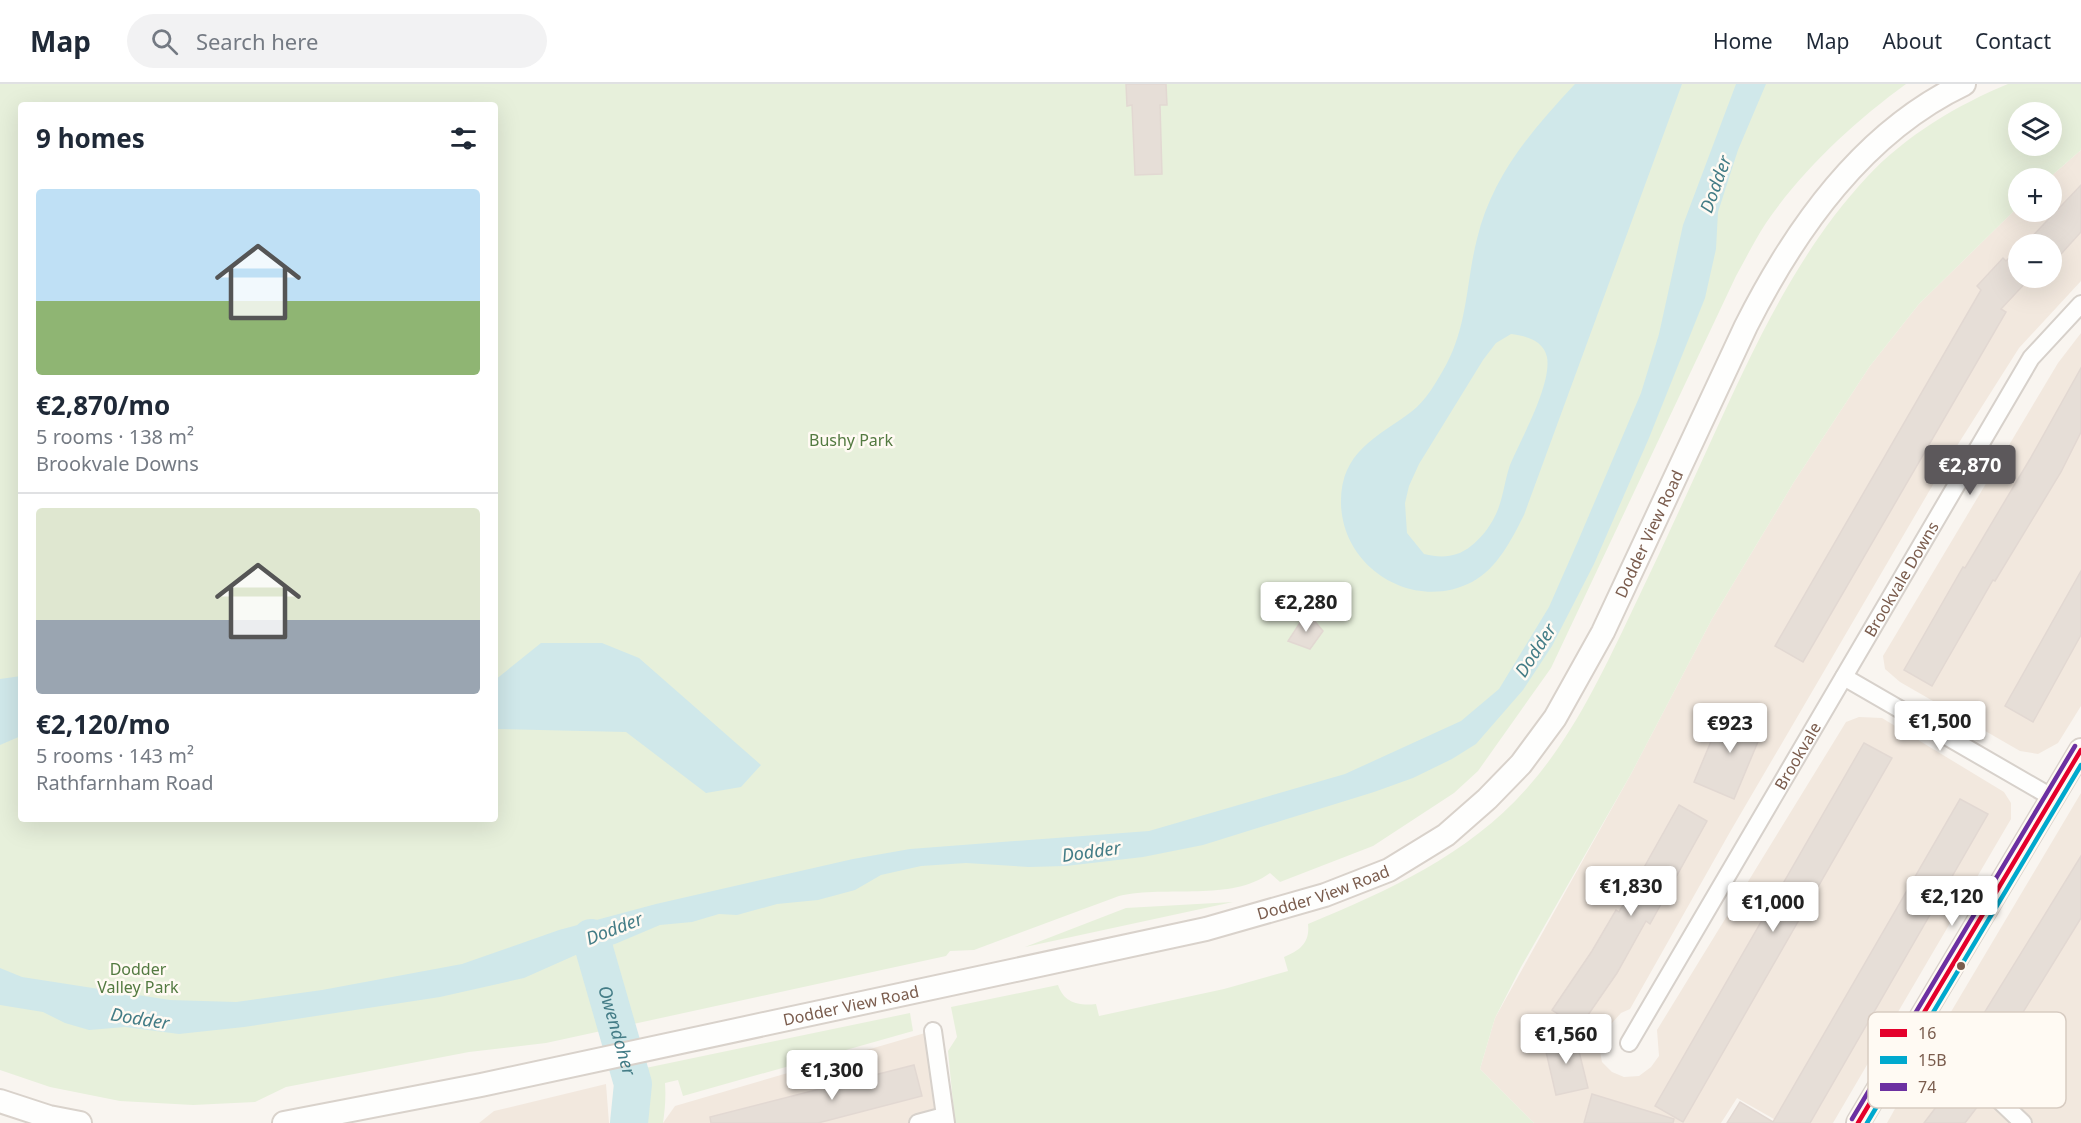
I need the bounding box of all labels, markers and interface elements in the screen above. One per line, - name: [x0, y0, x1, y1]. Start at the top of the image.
- search box: [127, 14, 547, 68]
- text: Map: [30, 22, 91, 60]
- icon: search: [148, 25, 181, 58]
- text: Search here: [196, 26, 318, 56]
- text: Home: [1713, 27, 1773, 55]
- text: Map: [1806, 27, 1849, 55]
- text: About: [1882, 27, 1942, 55]
- text: Contact: [1975, 27, 2051, 55]
- map controls: [2008, 102, 2062, 288]
- button: layers: [2008, 102, 2062, 156]
- text: 9 homes: [36, 120, 145, 156]
- icon: filters: [447, 122, 480, 155]
- water label: Dodder: [1694, 151, 1737, 216]
- button: +: [2008, 168, 2062, 222]
- icon: home: [204, 228, 312, 336]
- button: −: [2008, 234, 2062, 288]
- text: €2,870/mo: [36, 387, 170, 423]
- text: 5 rooms · 138 m²: [36, 423, 194, 450]
- park label: Bushy Park: [809, 429, 893, 451]
- pin: €2,870: [1921, 445, 2019, 496]
- text: Brookvale Downs: [36, 450, 199, 477]
- text: €2,870: [1939, 451, 2001, 478]
- street label: Dodder View Road: [1610, 466, 1688, 601]
- street label: Brookvale Downs: [1859, 517, 1944, 641]
- icon: home: [204, 547, 312, 655]
- pin: €2,280: [1257, 582, 1355, 633]
- text: €2,280: [1275, 588, 1337, 615]
- water label: Dodder: [1509, 618, 1562, 681]
- pin: €1,500: [1891, 701, 1989, 752]
- pin: €923: [1694, 703, 1766, 754]
- text: €2,120/mo: [36, 706, 170, 742]
- text: €1,500: [1909, 707, 1971, 734]
- text: €923: [1707, 709, 1753, 736]
- street label: Brookvale: [1769, 718, 1826, 794]
- text: 5 rooms · 143 m²: [36, 742, 194, 769]
- text: Rathfarnham Road: [36, 769, 214, 796]
- water label: Dodder: [1060, 835, 1123, 867]
- street label: Dodder View Road: [1254, 860, 1393, 925]
- pin: €1,830: [1582, 866, 1680, 917]
- text: €1,830: [1600, 872, 1662, 899]
- pin: €2,120: [1903, 876, 2001, 927]
- pin: €1,000: [1724, 882, 1822, 933]
- text: €2,120: [1921, 882, 1983, 909]
- text: €1,000: [1742, 888, 1804, 915]
- water label: Dodder: [582, 906, 647, 950]
- park label: Dodder Valley Park: [97, 958, 179, 998]
- unlabelled marker: [1955, 960, 1967, 972]
- street label: Dodder View Road: [781, 980, 921, 1031]
- water label: Owendoher: [593, 982, 642, 1079]
- water label: Dodder: [109, 1002, 172, 1035]
- legend: [1868, 1012, 2066, 1108]
- pin: €1,560: [1517, 1014, 1615, 1065]
- text: €1,560: [1535, 1020, 1597, 1047]
- text: 16: [1918, 1022, 1936, 1044]
- text: 15B: [1918, 1049, 1947, 1071]
- pin: €1,300: [783, 1050, 881, 1101]
- text: €1,300: [801, 1056, 863, 1083]
- text: 74: [1918, 1076, 1936, 1098]

